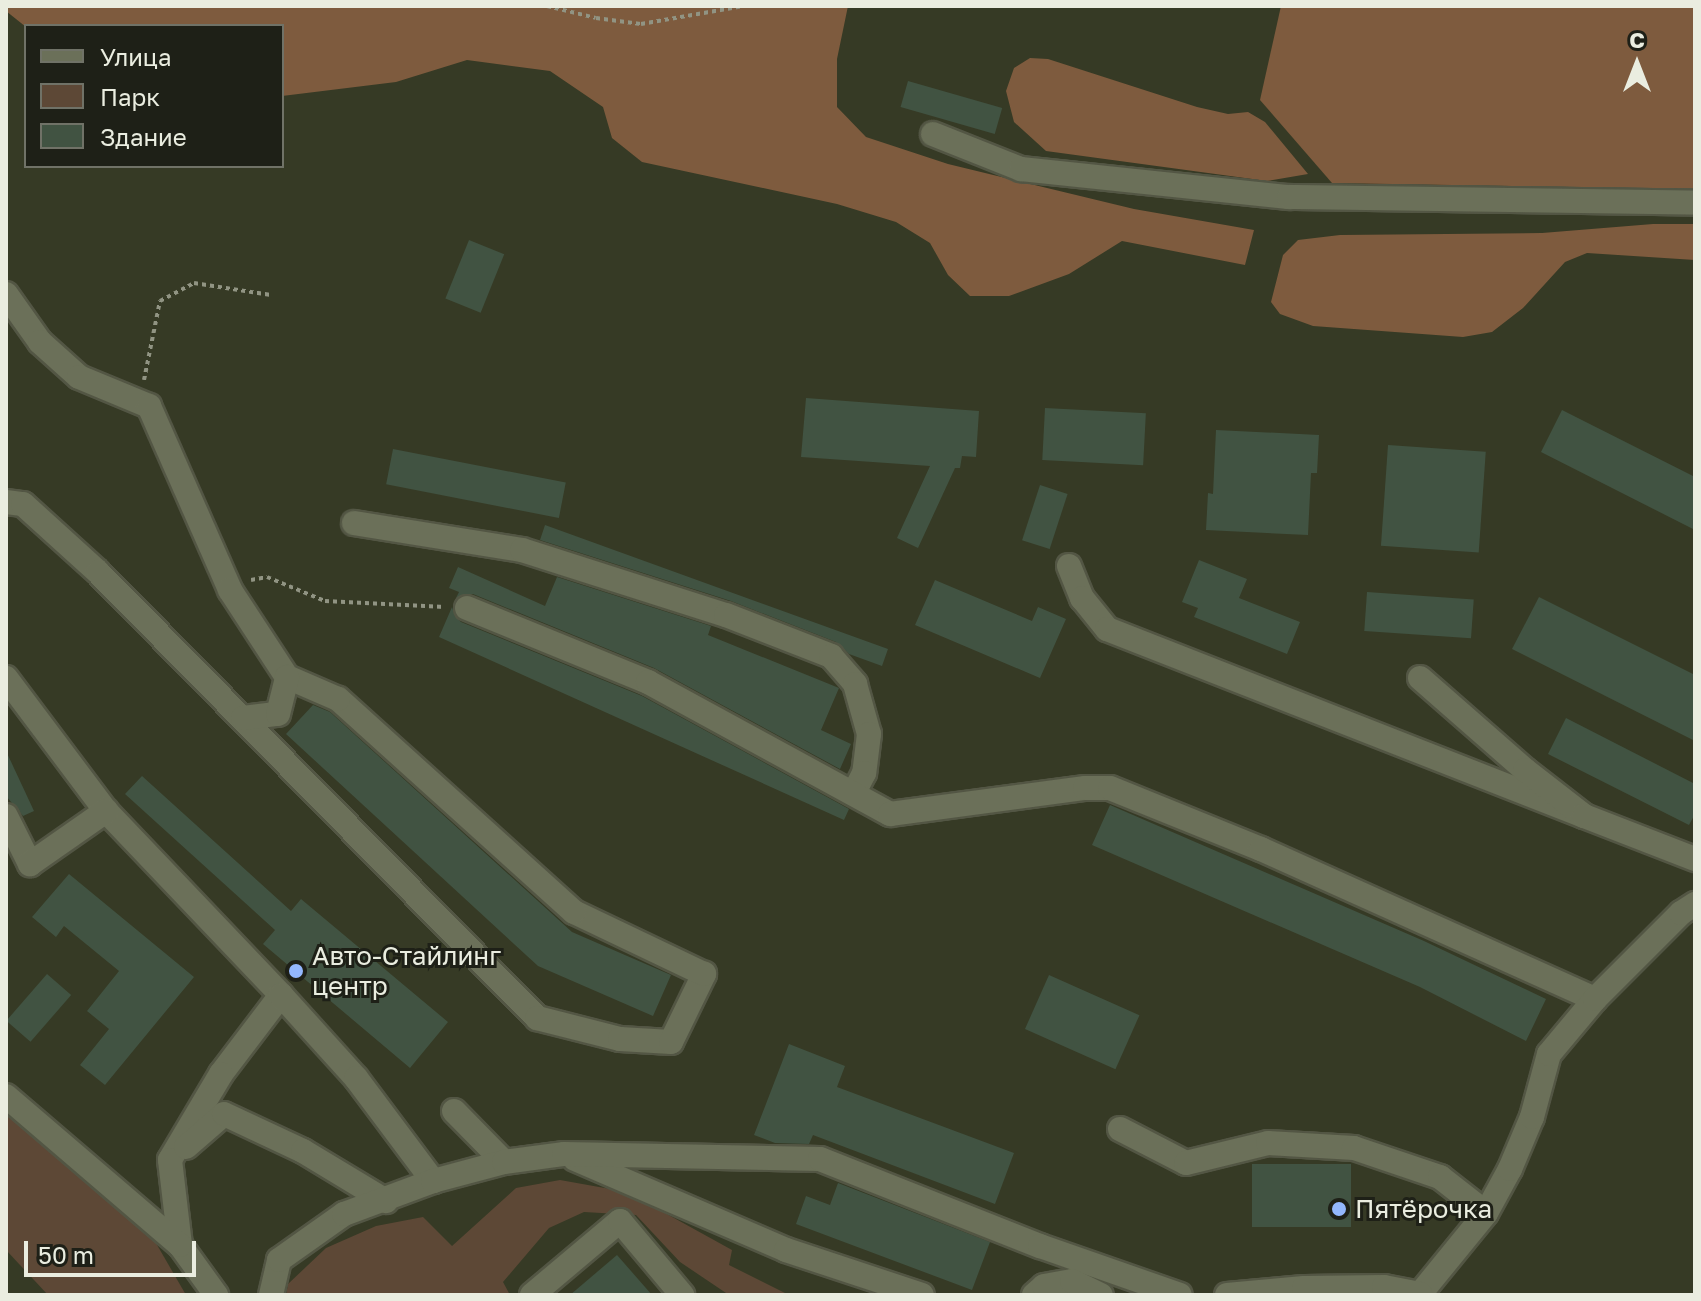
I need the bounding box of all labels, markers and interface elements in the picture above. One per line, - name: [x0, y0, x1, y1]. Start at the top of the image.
- legend: [24, 24, 284, 168]
- north arrow: [1597, 24, 1677, 104]
- text: С: [1629, 26, 1645, 53]
- text: Улица: [100, 42, 172, 71]
- text: Парк: [100, 82, 160, 111]
- text: Здание: [100, 122, 187, 151]
- place label: Авто-Стайлинг центр: [312, 940, 501, 1002]
- marker: Авто-Стайлинг центр: [287, 962, 305, 980]
- place label: Пятёрочка: [1355, 1193, 1492, 1225]
- marker: Пятёрочка: [1330, 1200, 1348, 1218]
- scale bar: [28, 1225, 200, 1275]
- text: 50 m: [38, 1240, 94, 1269]

